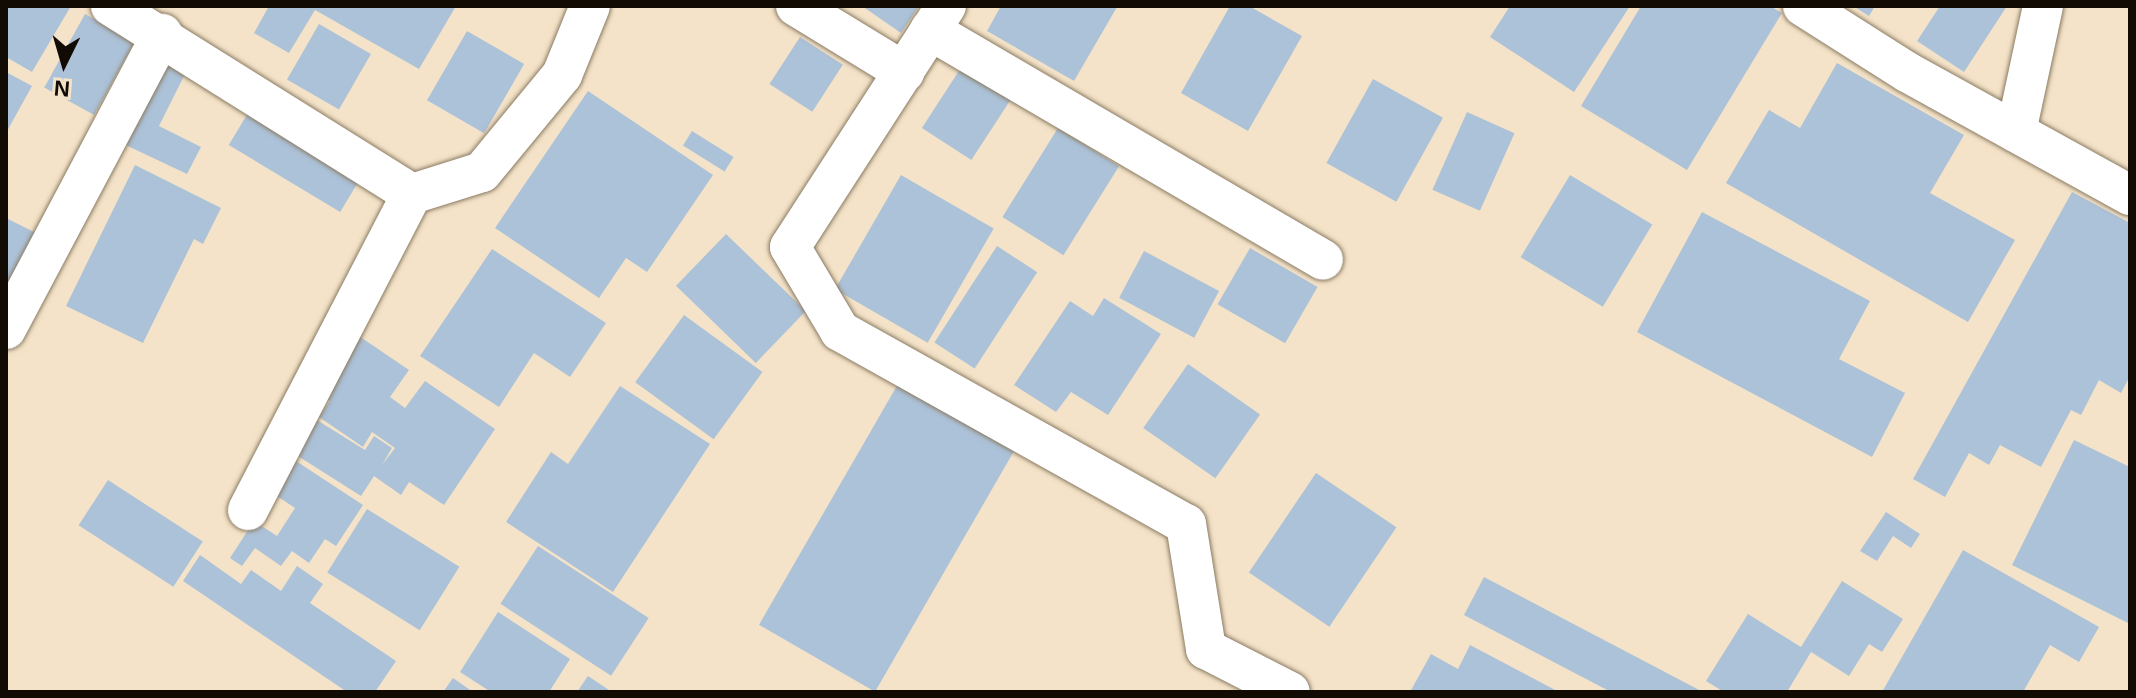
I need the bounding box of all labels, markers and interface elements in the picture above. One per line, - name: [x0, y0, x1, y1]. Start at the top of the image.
- north arrow: [24, 24, 104, 104]
- text: N: [53, 75, 71, 102]

